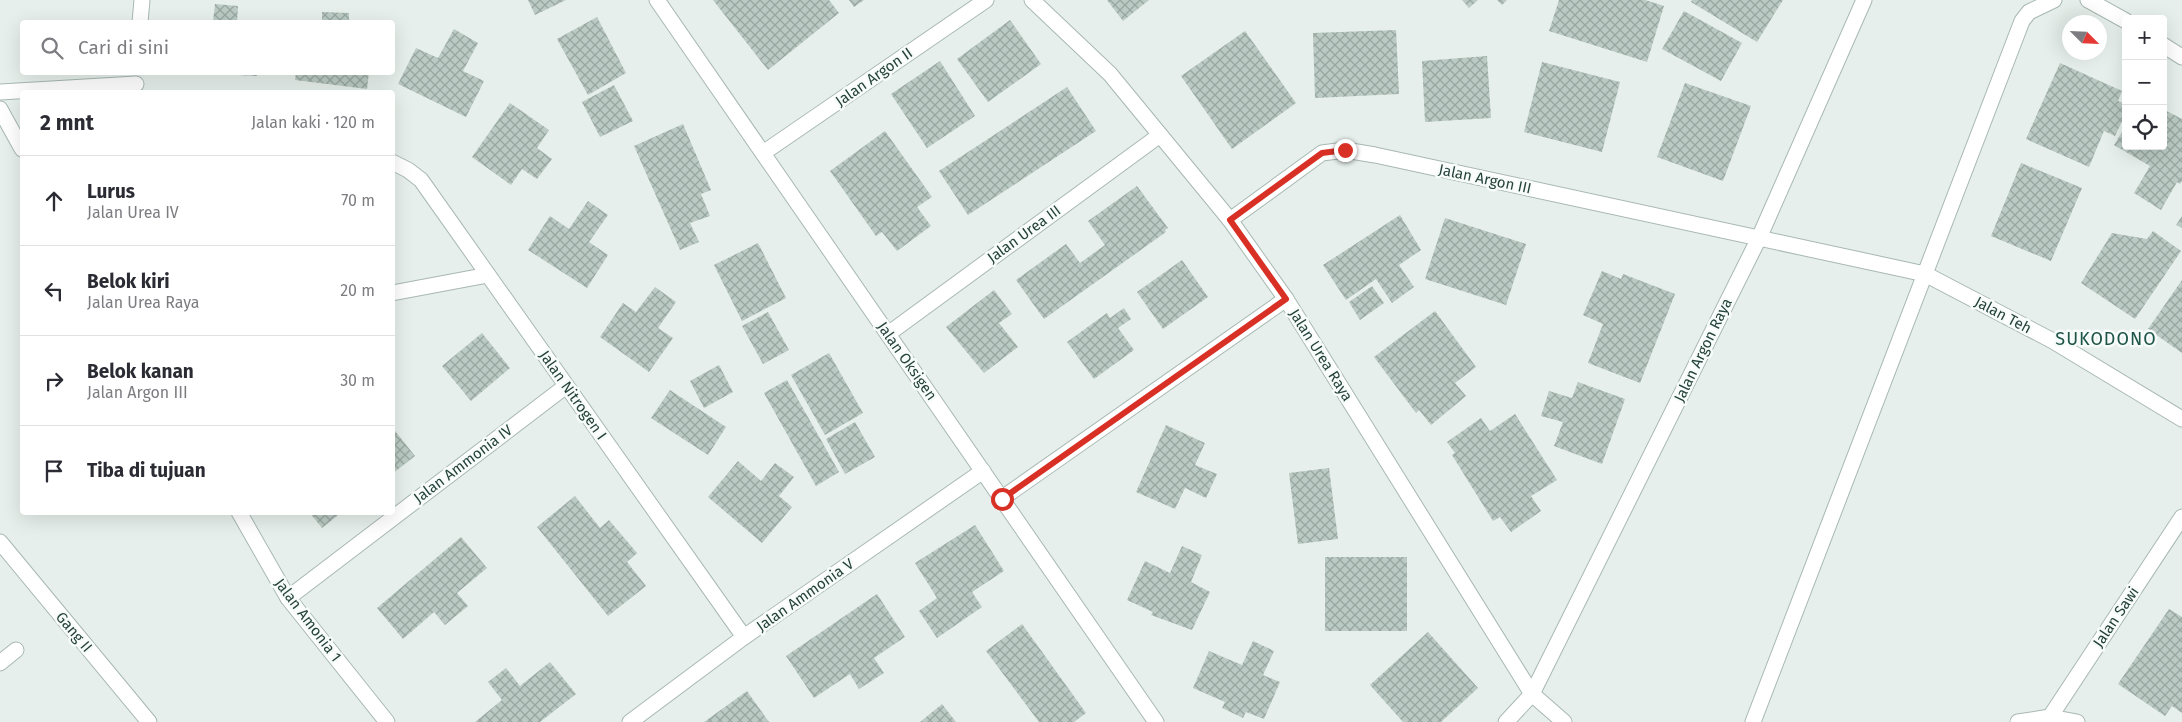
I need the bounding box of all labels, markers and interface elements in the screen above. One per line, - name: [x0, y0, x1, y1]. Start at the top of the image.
- north arrow: [2062, 15, 2107, 60]
- map controls: [2122, 15, 2167, 150]
- button: +: [2122, 15, 2167, 60]
- search box: [20, 20, 395, 75]
- icon: search: [38, 34, 66, 62]
- text: Cari di sini: [78, 36, 169, 59]
- street label: Jalan Argon II: [832, 44, 916, 110]
- button: −: [2122, 60, 2167, 105]
- button: locate: [2122, 105, 2167, 150]
- text: 2 mnt: [40, 110, 94, 136]
- text: Jalan kaki · 120 m: [251, 113, 375, 132]
- route end: [1334, 139, 1357, 162]
- street label: Jalan Argon III: [1437, 160, 1533, 198]
- text: Lurus: [87, 180, 135, 203]
- icon: ahead: [40, 187, 68, 215]
- text: 70 m: [341, 191, 375, 210]
- street label: Jalan Urea III: [984, 201, 1064, 267]
- text: Jalan Urea IV: [87, 203, 179, 222]
- text: Belok kiri: [87, 270, 170, 293]
- icon: left: [40, 277, 68, 305]
- text: 20 m: [340, 281, 375, 300]
- text: Jalan Urea Raya: [87, 293, 199, 312]
- street label: Jalan Teh: [1972, 293, 2034, 337]
- street label: Jalan Argon Raya: [1670, 295, 1736, 405]
- street label: Jalan Urea Raya: [1285, 306, 1357, 404]
- street label: Jalan Oksigen: [873, 318, 941, 404]
- district label: SUKODONO: [2055, 328, 2157, 350]
- street label: Jalan Nitrogen I: [536, 347, 610, 443]
- text: Belok kanan: [87, 360, 194, 383]
- icon: right: [40, 367, 68, 395]
- text: 30 m: [340, 371, 375, 390]
- text: Jalan Argon III: [87, 383, 188, 402]
- street label: Jalan Ammonia IV: [410, 421, 516, 507]
- icon: arrive: [40, 457, 68, 485]
- text: Tiba di tujuan: [87, 459, 206, 482]
- route start: [991, 488, 1014, 511]
- street label: Jalan Ammonia V: [753, 554, 858, 635]
- street label: Jalan Amonia 1: [271, 575, 345, 665]
- street label: Jalan Sawi: [2089, 583, 2143, 651]
- street label: Gang II: [52, 608, 96, 656]

